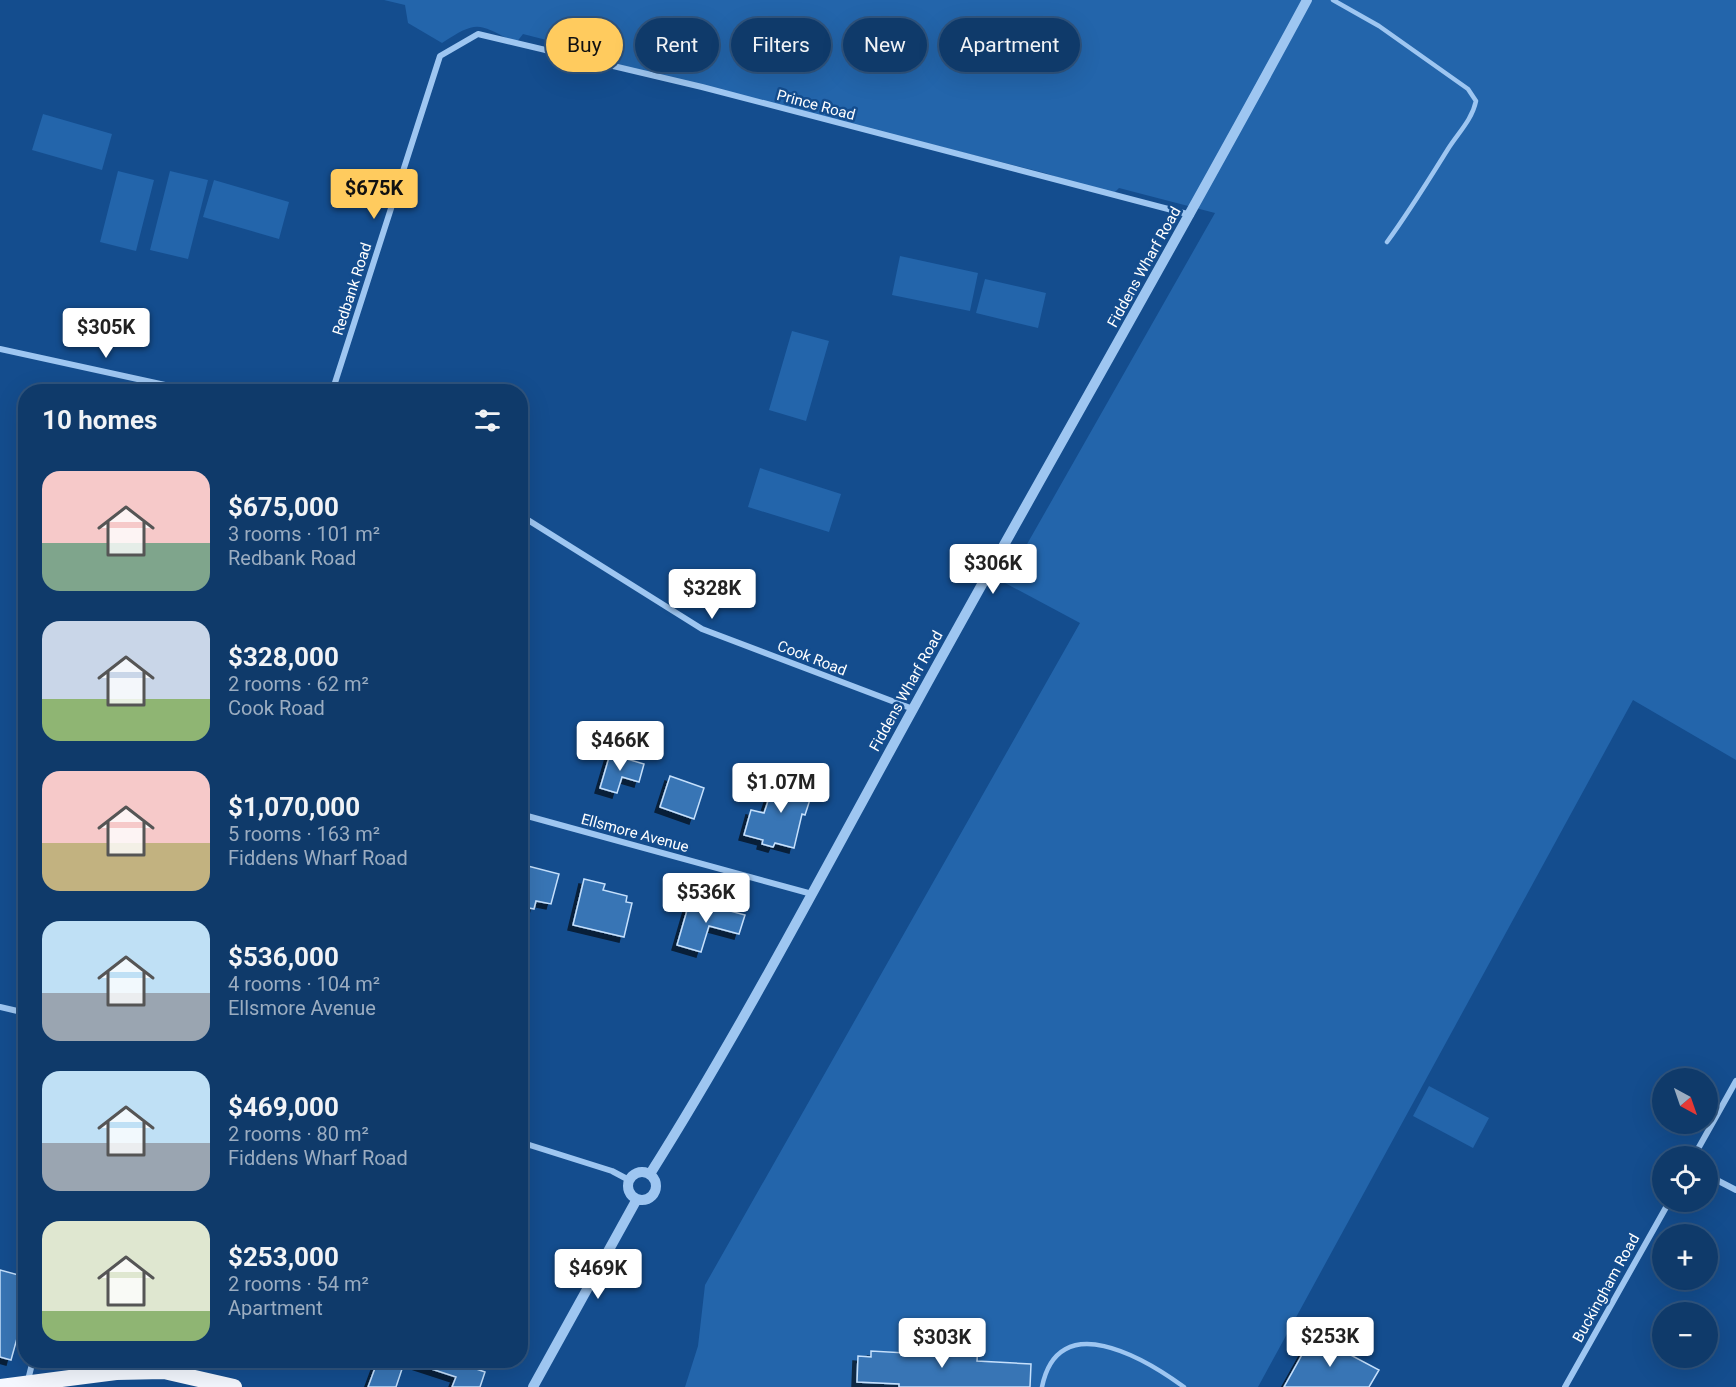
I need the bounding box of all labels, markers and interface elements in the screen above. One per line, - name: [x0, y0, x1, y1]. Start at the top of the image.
- chip: Buy: [546, 18, 623, 72]
- chip: Rent: [635, 18, 719, 72]
- chip: Filters: [731, 18, 831, 72]
- chip: New: [843, 18, 927, 72]
- chip: Apartment: [939, 18, 1080, 72]
- street label: Prince Road: [775, 86, 857, 124]
- pin: $675K: [332, 169, 416, 220]
- text: $675K: [345, 176, 403, 200]
- street label: Fiddens Wharf Road: [1103, 204, 1185, 330]
- street label: Redbank Road: [329, 240, 375, 338]
- pin: $305K: [64, 308, 148, 359]
- text: $305K: [77, 315, 135, 339]
- icon: filters: [471, 404, 504, 437]
- text: 10 homes: [42, 405, 157, 435]
- text: $675,000: [228, 492, 339, 522]
- icon: home: [90, 495, 162, 567]
- text: 3 rooms · 101 m²: [228, 522, 380, 546]
- pin: $306K: [951, 544, 1035, 595]
- text: Redbank Road: [228, 546, 356, 570]
- text: $306K: [964, 551, 1022, 575]
- pin: $328K: [670, 569, 754, 620]
- text: $328K: [683, 576, 741, 600]
- street label: Fiddens Wharf Road: [865, 628, 947, 754]
- street label: Cook Road: [775, 637, 849, 679]
- text: $328,000: [228, 642, 339, 672]
- icon: home: [90, 645, 162, 717]
- text: 2 rooms · 62 m²: [228, 672, 369, 696]
- text: Cook Road: [228, 696, 325, 720]
- pin: $466K: [578, 721, 662, 772]
- text: $466K: [591, 728, 649, 752]
- pin: $1.07M: [732, 763, 830, 814]
- text: $1.07M: [746, 770, 816, 794]
- text: $1,070,000: [228, 792, 360, 822]
- icon: home: [90, 795, 162, 867]
- street label: Ellsmore Avenue: [579, 810, 691, 856]
- text: 5 rooms · 163 m²: [228, 822, 380, 846]
- text: Fiddens Wharf Road: [228, 846, 408, 870]
- pin: $536K: [664, 873, 748, 924]
- text: $536K: [677, 880, 735, 904]
- text: $536,000: [228, 942, 339, 972]
- icon: home: [90, 945, 162, 1017]
- text: 4 rooms · 104 m²: [228, 972, 380, 996]
- text: Ellsmore Avenue: [228, 996, 376, 1020]
- north arrow: [1652, 1068, 1718, 1134]
- map controls: [1652, 1068, 1718, 1368]
- text: $469,000: [228, 1092, 339, 1122]
- icon: home: [90, 1095, 162, 1167]
- text: 2 rooms · 80 m²: [228, 1122, 369, 1146]
- text: Fiddens Wharf Road: [228, 1146, 408, 1170]
- button: locate: [1652, 1146, 1718, 1212]
- button: +: [1652, 1224, 1718, 1290]
- street label: Buckingham Road: [1569, 1231, 1643, 1345]
- text: $253,000: [228, 1242, 339, 1272]
- icon: home: [90, 1245, 162, 1317]
- pin: $469K: [556, 1249, 640, 1300]
- text: $469K: [569, 1256, 627, 1280]
- text: 2 rooms · 54 m²: [228, 1272, 369, 1296]
- text: Apartment: [228, 1296, 323, 1320]
- button: −: [1652, 1302, 1718, 1368]
- pin: $253K: [1288, 1317, 1372, 1368]
- pin: $303K: [900, 1318, 984, 1369]
- text: $253K: [1301, 1324, 1359, 1348]
- text: $303K: [913, 1325, 971, 1349]

